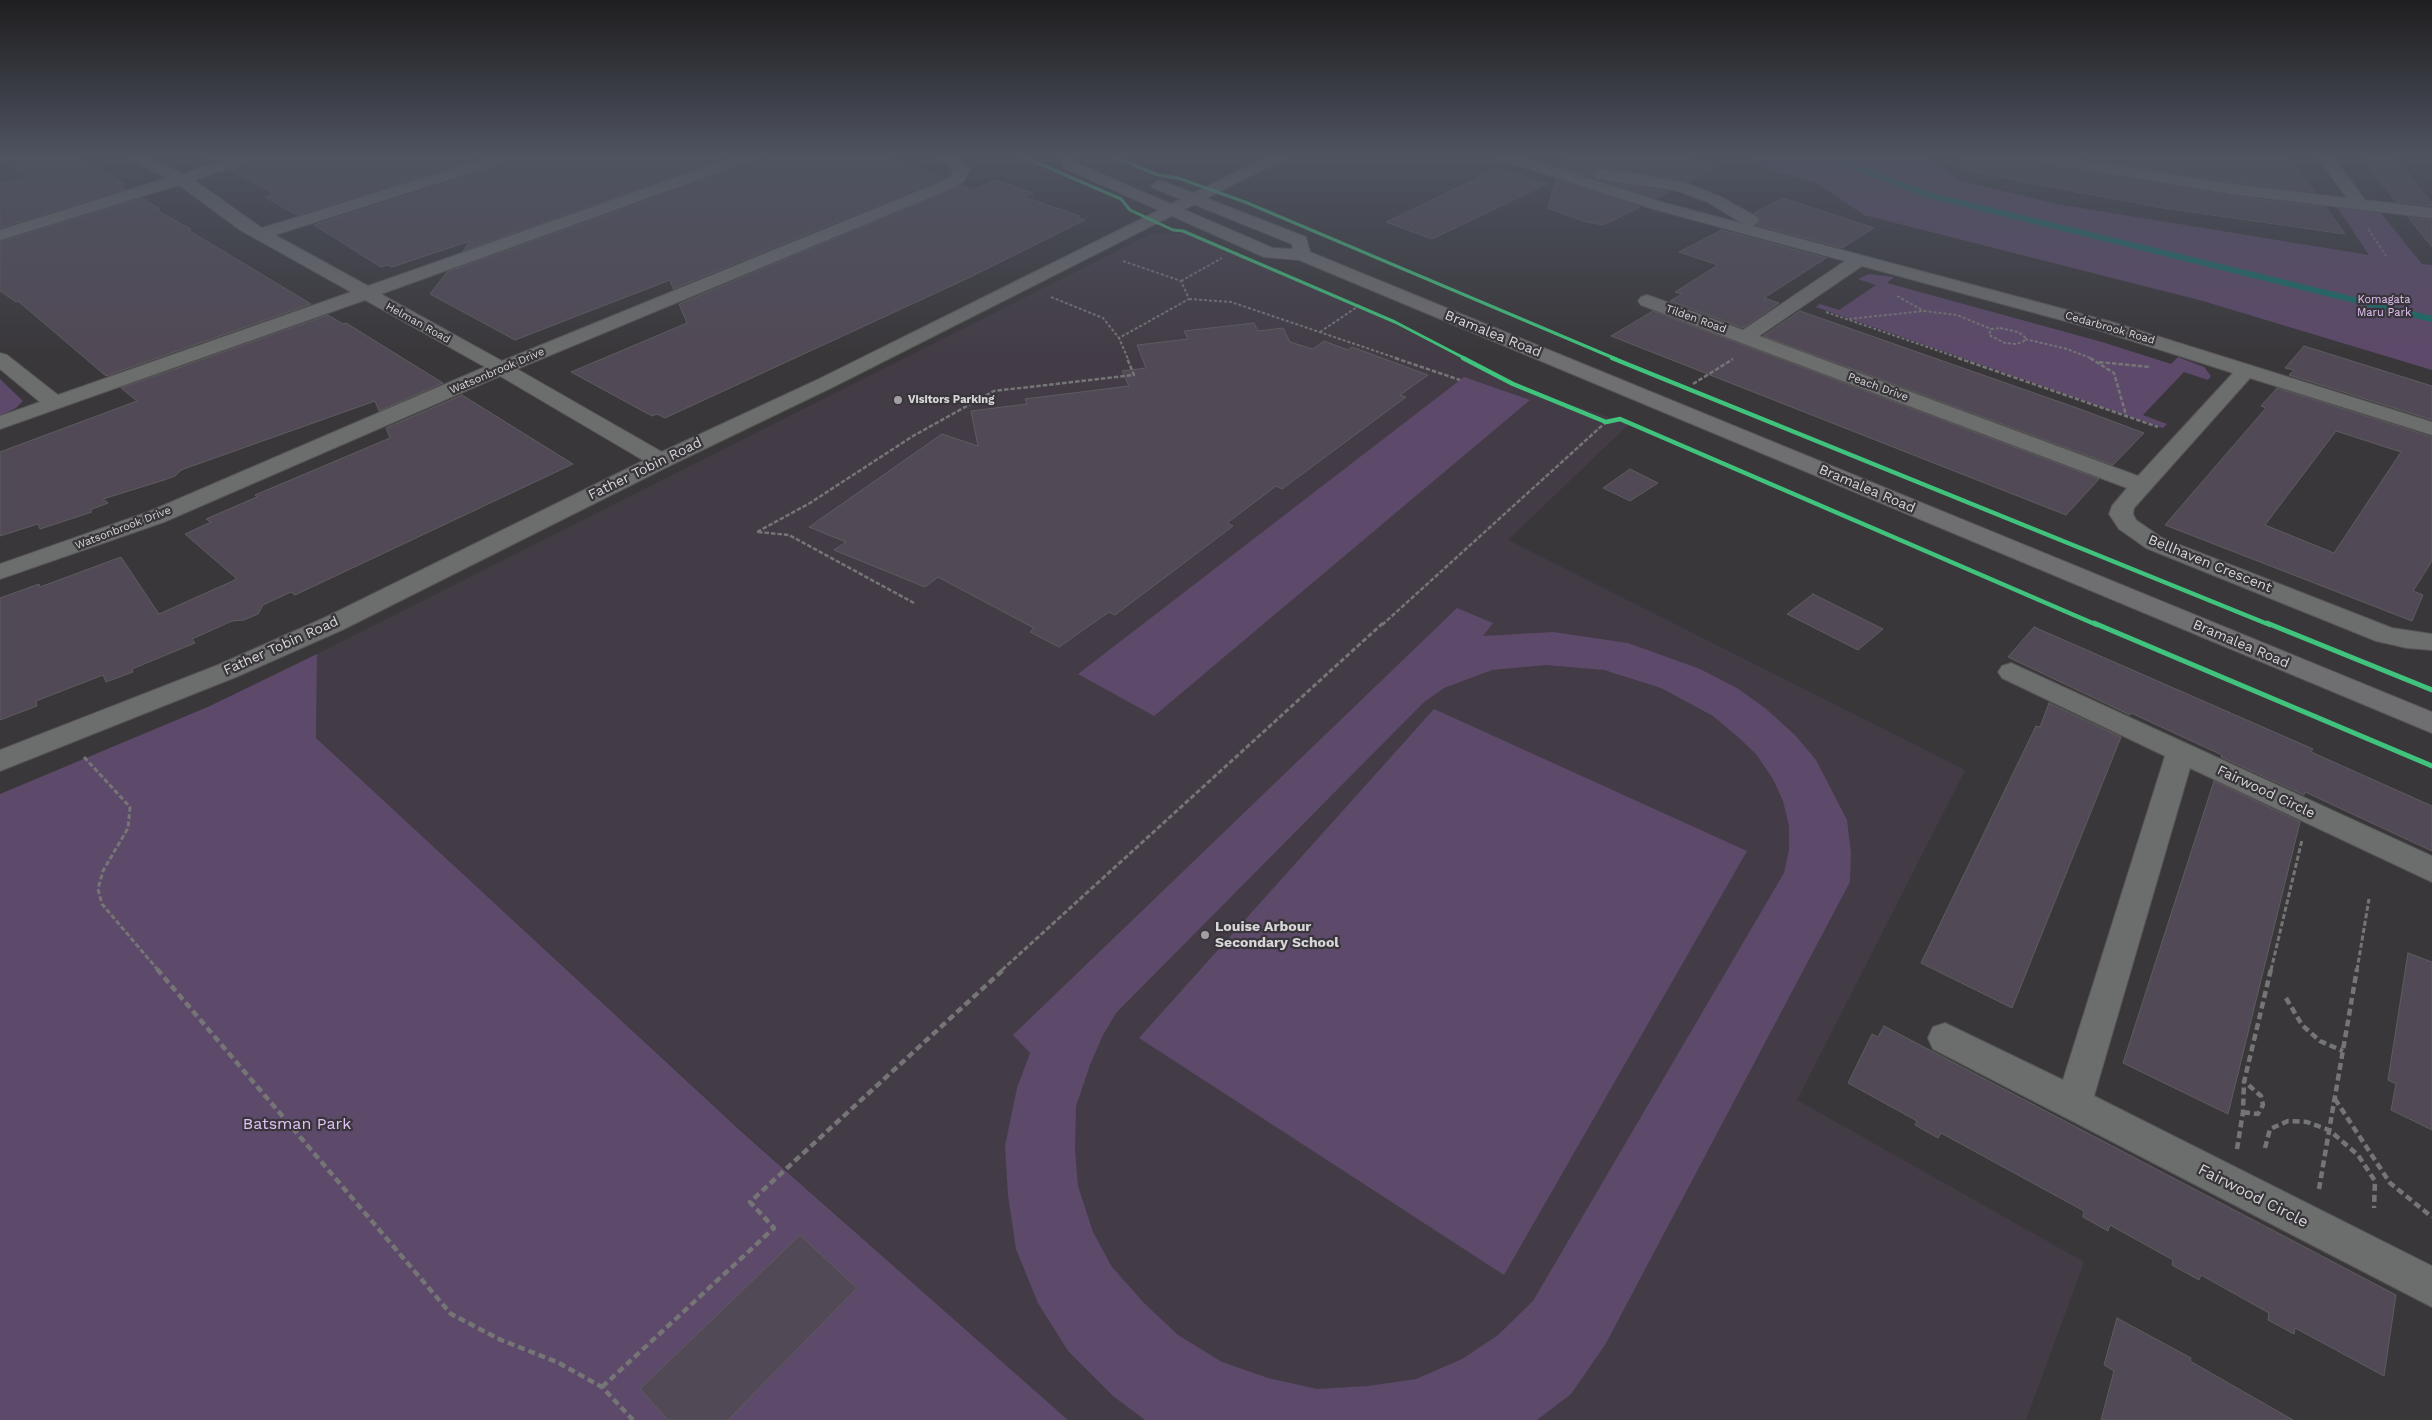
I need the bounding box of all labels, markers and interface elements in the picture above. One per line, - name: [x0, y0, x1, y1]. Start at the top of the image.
- park label: Komagata Maru Park: [2357, 293, 2411, 319]
- street label: Helman Road: [383, 300, 453, 346]
- street label: Tilden Road: [1664, 302, 1728, 336]
- street label: Bramalea Road: [1442, 307, 1544, 361]
- street label: Cedarbrook Road: [2064, 309, 2156, 347]
- street label: Watsonbrook Drive: [448, 345, 546, 397]
- street label: Peach Drive: [1846, 370, 1910, 404]
- place label: Visitors Parking: [908, 393, 994, 407]
- marker: Visitors Parking: [892, 394, 904, 406]
- street label: Father Tobin Road: [586, 434, 704, 504]
- street label: Bramalea Road: [1816, 461, 1918, 517]
- street label: Watsonbrook Drive: [73, 504, 173, 552]
- street label: Bellhaven Crescent: [2146, 532, 2274, 596]
- street label: Father Tobin Road: [221, 613, 341, 679]
- street label: Bramalea Road: [2190, 616, 2292, 672]
- street label: Fairwood Circle: [2214, 762, 2318, 822]
- place label: Louise Arbour Secondary School: [1215, 919, 1339, 952]
- marker: Louise Arbour Secondary School: [1199, 929, 1211, 941]
- park label: Batsman Park: [243, 1114, 351, 1134]
- street label: Fairwood Circle: [2195, 1160, 2311, 1232]

